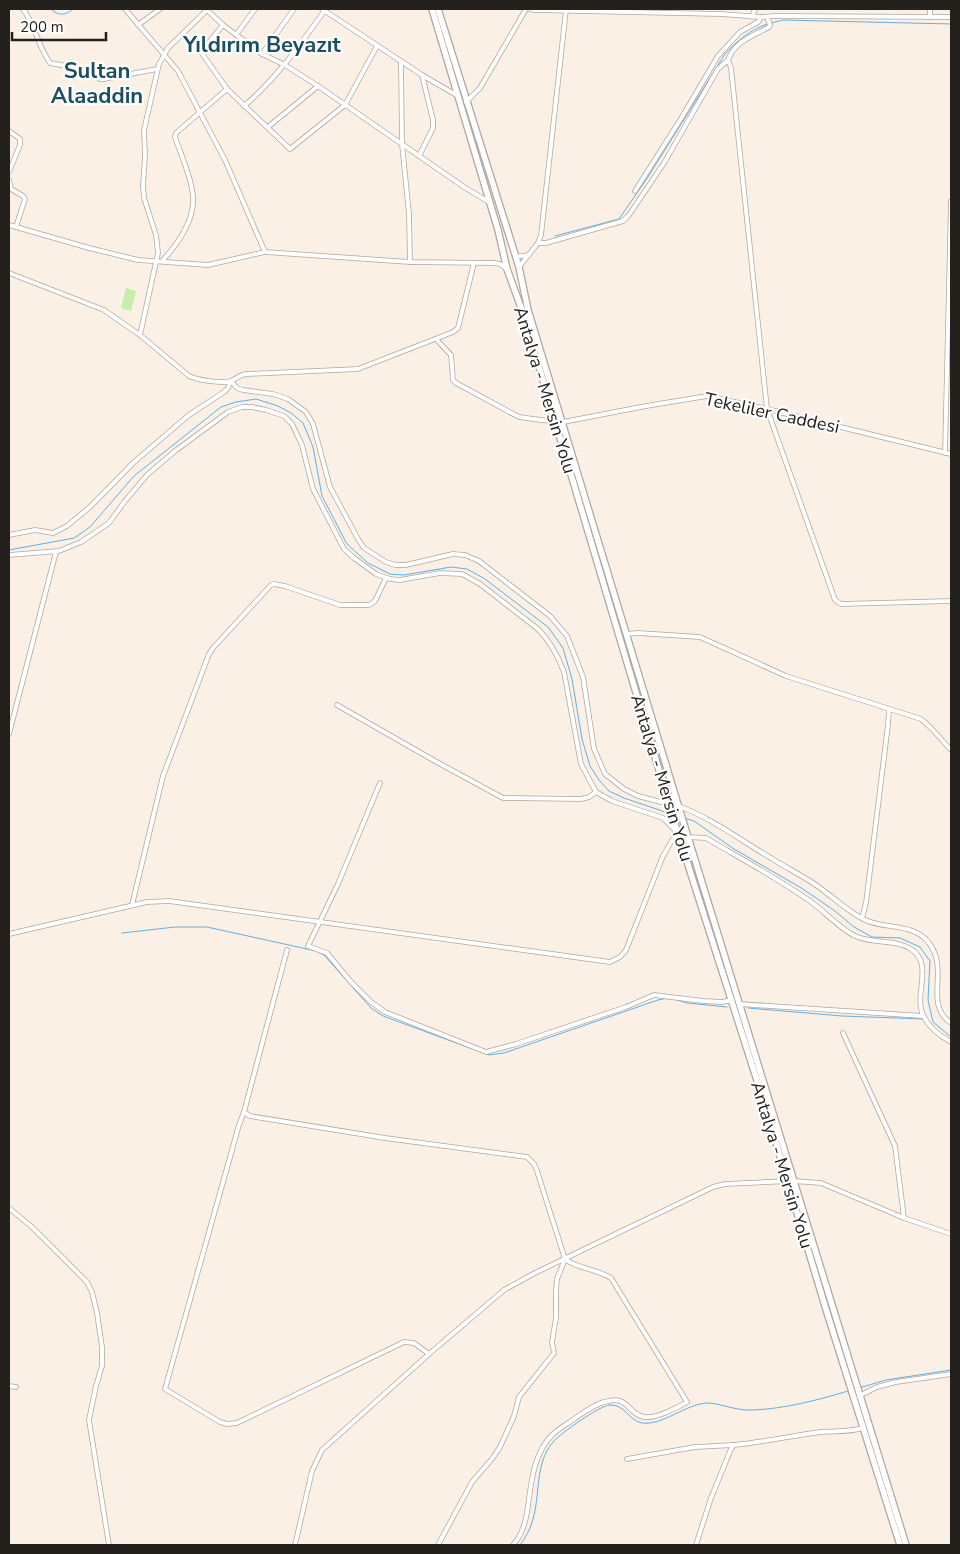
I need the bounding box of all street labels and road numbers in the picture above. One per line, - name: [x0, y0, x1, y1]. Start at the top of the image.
- street label: Antalya - Mersin Yolu: [508, 304, 582, 476]
- street label: Tekeliler Caddesi: [702, 387, 842, 439]
- street label: Antalya - Mersin Yolu: [625, 692, 699, 864]
- street label: Antalya - Mersin Yolu: [745, 1079, 819, 1251]

